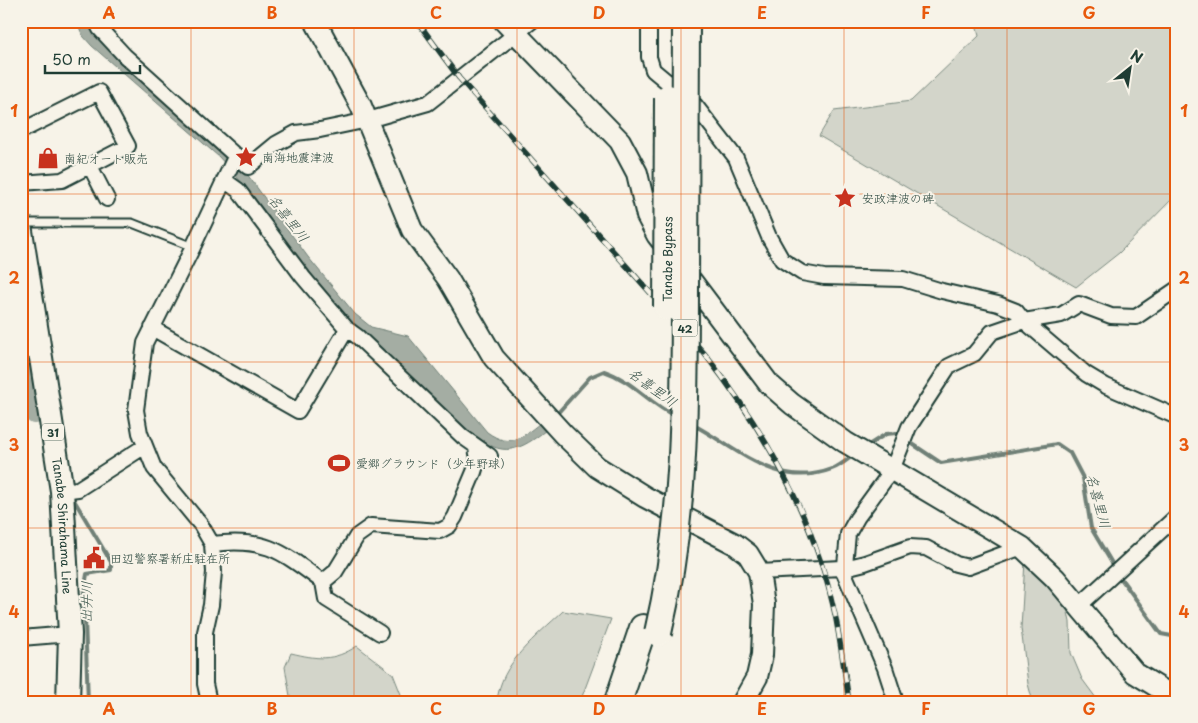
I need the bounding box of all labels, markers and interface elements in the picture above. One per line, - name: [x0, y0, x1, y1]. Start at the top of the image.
- text: A: [103, 0, 116, 24]
- text: B: [267, 0, 278, 24]
- text: C: [430, 0, 442, 24]
- text: D: [593, 0, 605, 24]
- text: E: [757, 0, 767, 24]
- text: F: [921, 0, 931, 24]
- text: G: [1082, 0, 1096, 24]
- scale bar: [45, 42, 140, 74]
- north arrow: [1106, 42, 1156, 92]
- text: N: [1127, 44, 1147, 68]
- text: 50 m: [52, 47, 91, 70]
- text: 1: [10, 98, 18, 122]
- text: 1: [1180, 98, 1188, 122]
- place icon: 南海地震津波: [233, 144, 259, 170]
- shop icon: 南紀オート販売: [35, 145, 61, 171]
- place label: 南海地震津波: [262, 148, 334, 166]
- place label: 南紀オート販売: [64, 149, 148, 167]
- place icon: 安政津波の碑: [832, 185, 858, 211]
- water label: 名喜里川: [263, 189, 315, 247]
- place label: 安政津波の碑: [862, 189, 934, 207]
- street label: Tanabe Bypass: [658, 216, 676, 302]
- text: 2: [8, 265, 20, 289]
- text: 2: [1178, 265, 1190, 289]
- road number: 42: [672, 319, 698, 336]
- water label: 名喜里川: [624, 362, 682, 412]
- road number: 31: [42, 424, 64, 441]
- text: 3: [9, 432, 19, 456]
- text: 3: [1179, 432, 1189, 456]
- sports icon: 愛郷グラウンド（少年野球）: [326, 450, 352, 476]
- place label: 愛郷グラウンド（少年野球）: [356, 454, 512, 472]
- street label: Tanabe Shirahama Line: [48, 456, 77, 595]
- water label: 名喜里川: [1082, 471, 1116, 531]
- public building icon: 田辺警察署新庄駐在所: [81, 545, 107, 571]
- place label: 田辺警察署新庄駐在所: [110, 549, 230, 567]
- water label: 出井川: [75, 581, 97, 623]
- text: 4: [9, 599, 20, 623]
- text: 4: [1179, 599, 1190, 623]
- text: A: [103, 696, 116, 720]
- text: B: [267, 696, 278, 720]
- text: C: [430, 696, 442, 720]
- text: D: [593, 696, 605, 720]
- text: E: [757, 696, 767, 720]
- text: F: [921, 696, 931, 720]
- text: G: [1082, 696, 1096, 720]

